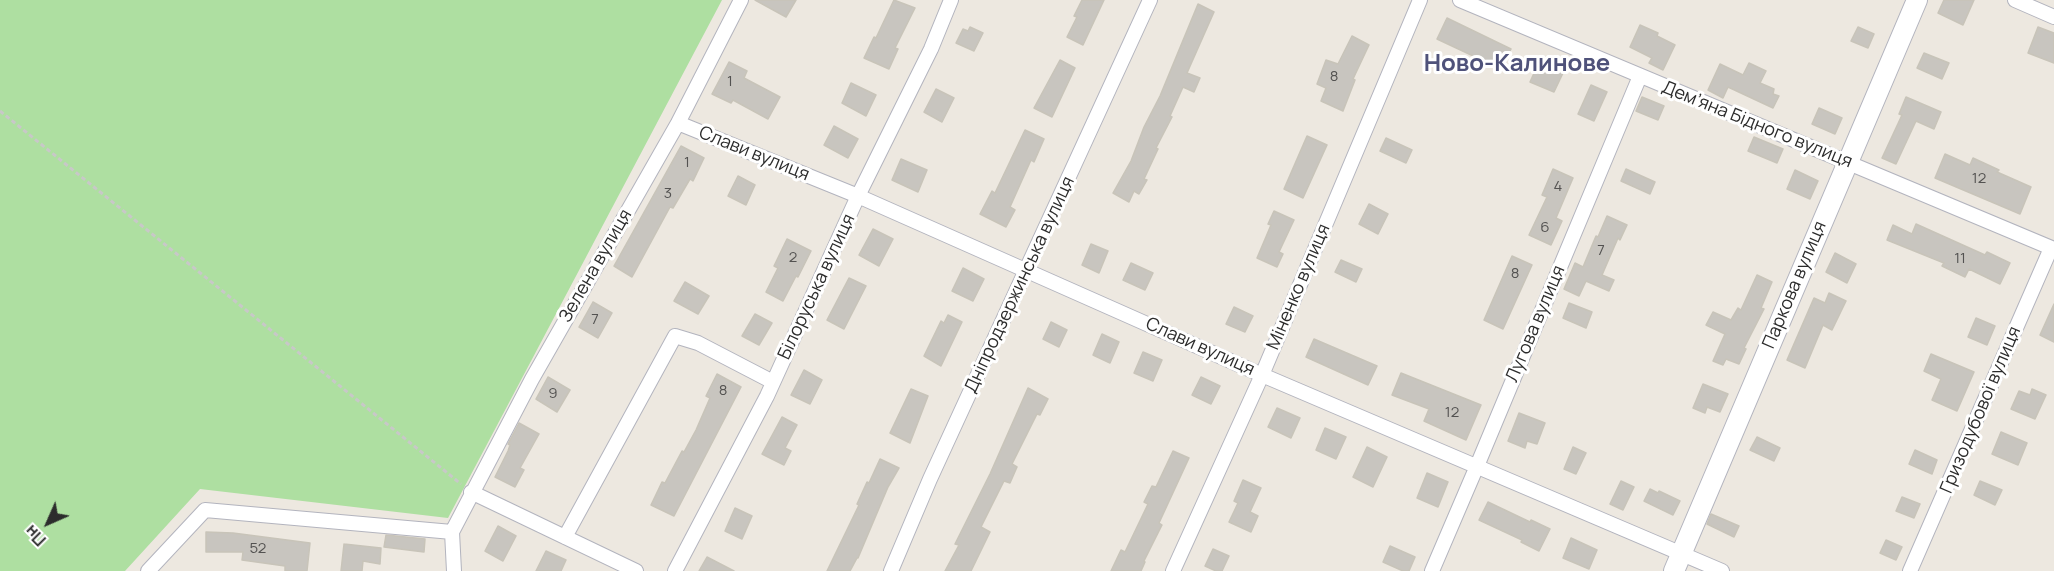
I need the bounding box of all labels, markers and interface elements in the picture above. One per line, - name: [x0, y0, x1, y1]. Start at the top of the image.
- district label: Ново-Калинове: [1424, 50, 1610, 78]
- house number: 8: [1330, 68, 1338, 86]
- house number: 1: [727, 73, 733, 91]
- street label: Дем’яна Бідного вулиця: [1659, 77, 1855, 173]
- street label: Слави вулиця: [696, 122, 812, 186]
- house number: 1: [684, 154, 690, 172]
- house number: 12: [1972, 170, 1986, 188]
- street label: Дніпродзержинська вулиця: [960, 173, 1080, 397]
- house number: 4: [1554, 178, 1562, 196]
- house number: 3: [664, 185, 672, 203]
- street label: Зелена вулиця: [555, 206, 637, 326]
- street label: Білоруська вулиця: [774, 211, 860, 363]
- street label: Паркова вулиця: [1758, 218, 1832, 352]
- house number: 6: [1540, 219, 1550, 237]
- street label: Міненко вулиця: [1263, 221, 1335, 353]
- house number: 7: [1597, 242, 1605, 260]
- house number: 2: [789, 249, 797, 267]
- house number: 11: [1954, 250, 1966, 268]
- street label: Лугова вулиця: [1502, 262, 1570, 386]
- house number: 8: [1511, 265, 1519, 283]
- house number: 7: [591, 311, 599, 329]
- street label: Слави вулиця: [1142, 313, 1258, 381]
- street label: Гризодубової вулиця: [1936, 323, 2026, 497]
- house number: 8: [719, 382, 727, 400]
- house number: 9: [548, 385, 558, 403]
- house number: 12: [1445, 404, 1459, 422]
- north arrow: [18, 493, 78, 553]
- text: Пн: [20, 520, 51, 551]
- house number: 52: [250, 540, 266, 558]

